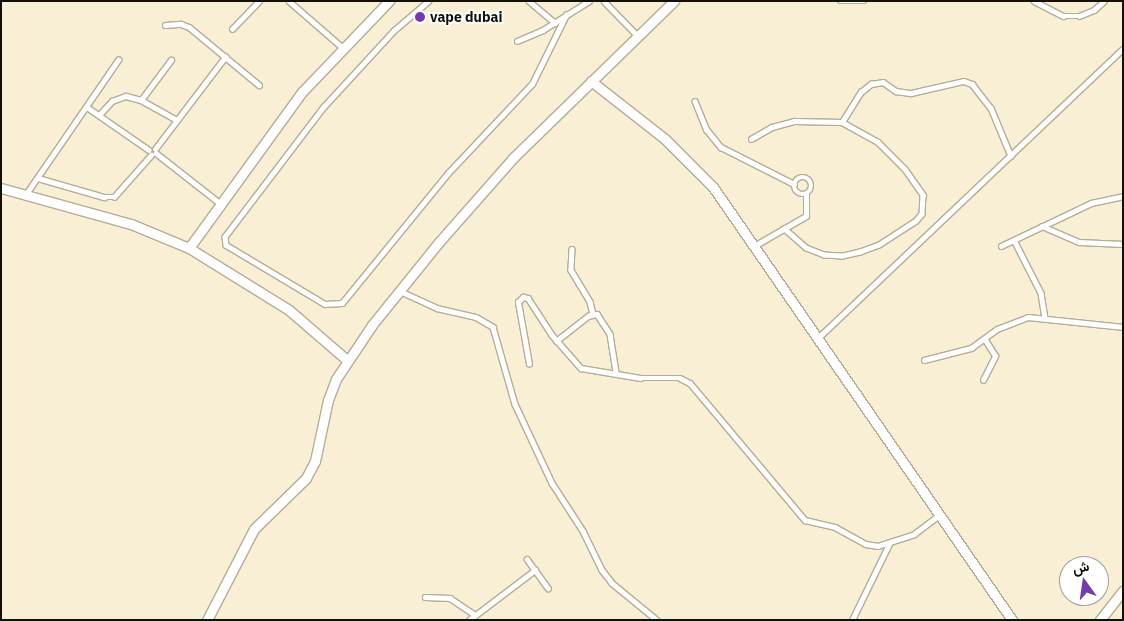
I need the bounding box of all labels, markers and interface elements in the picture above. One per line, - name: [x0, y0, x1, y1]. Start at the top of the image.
- place label: vape dubai: [430, 9, 502, 25]
- marker: vape dubai: [414, 11, 426, 23]
- north arrow: [1059, 556, 1109, 606]
- text: ش: [1070, 557, 1091, 578]

